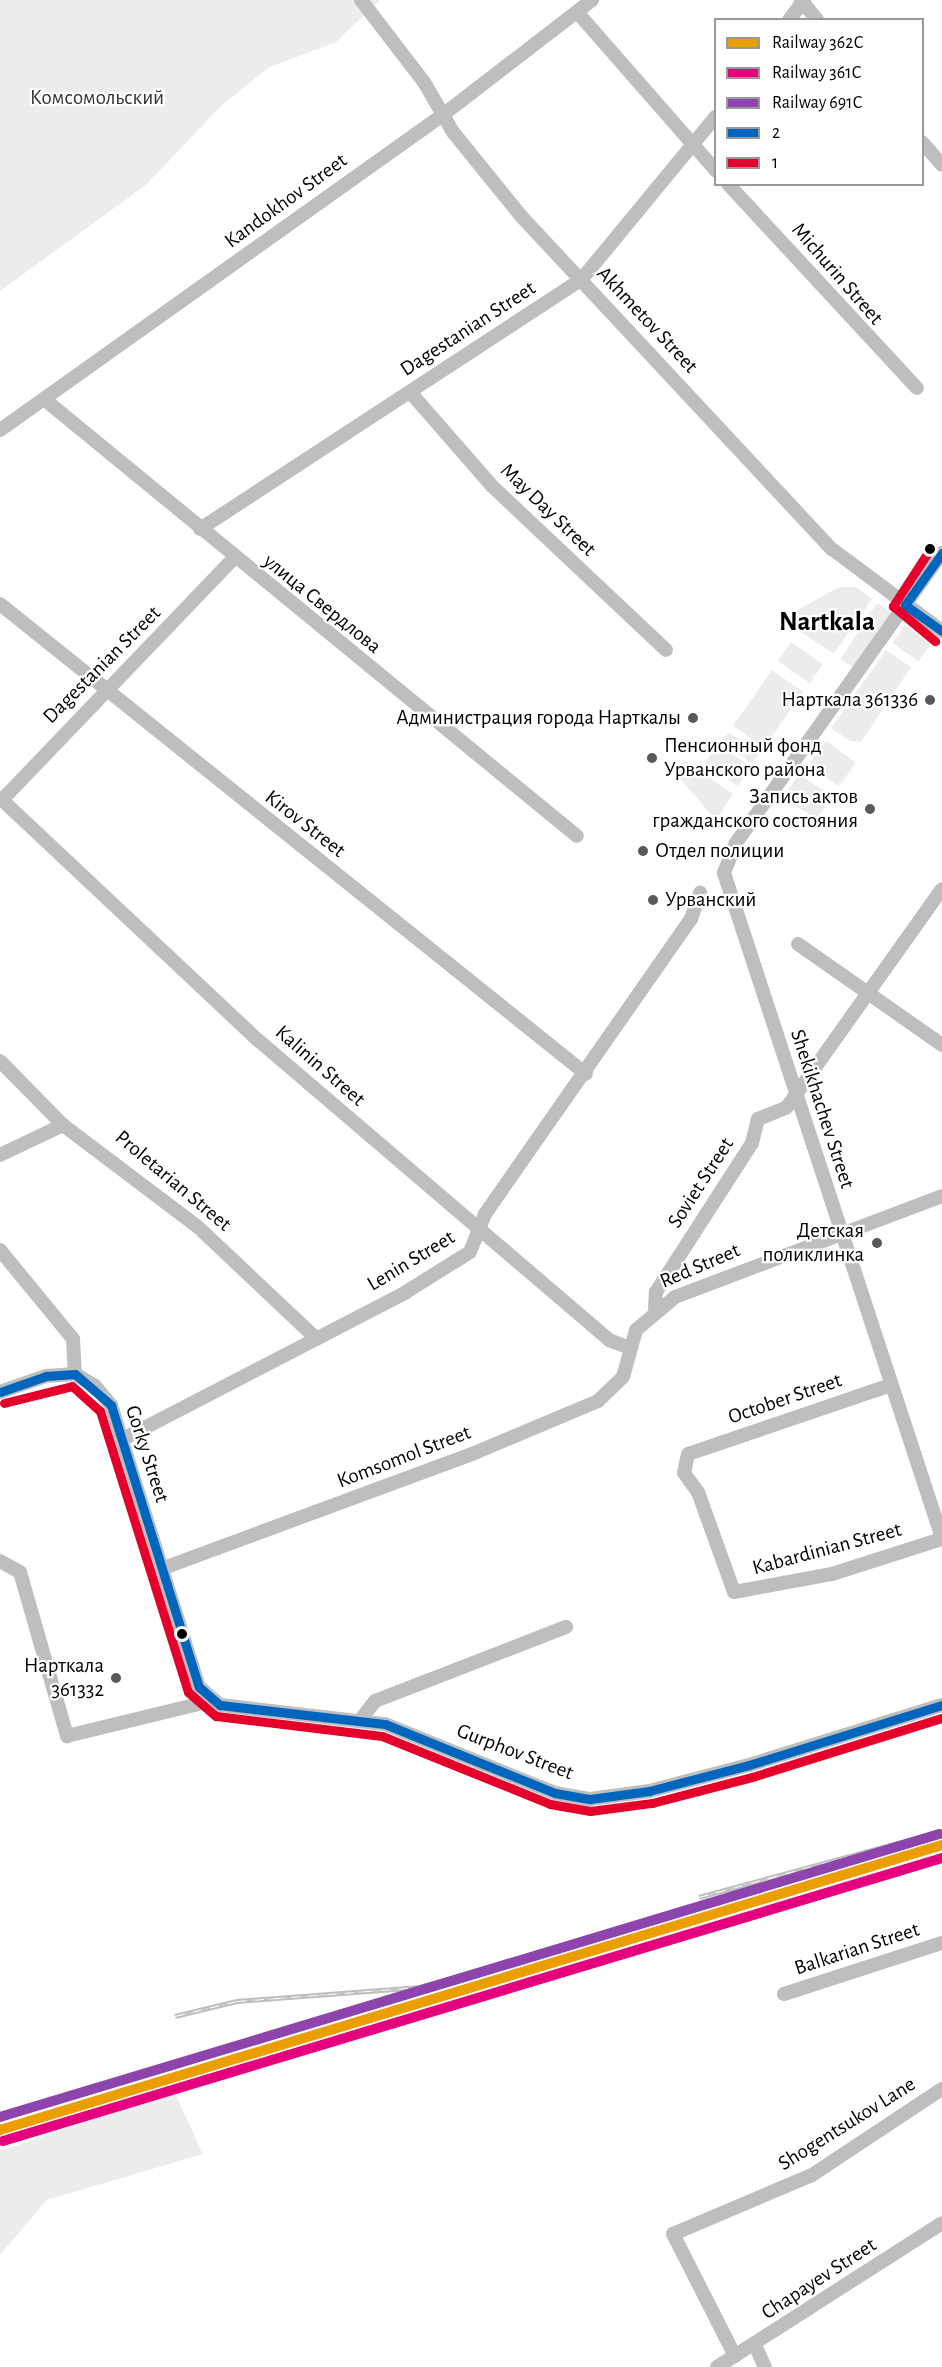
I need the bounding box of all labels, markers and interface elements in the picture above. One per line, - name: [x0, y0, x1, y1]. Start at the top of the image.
- legend: [714, 18, 924, 186]
- text: Railway 362С: [772, 34, 864, 52]
- text: Railway 361С: [772, 64, 862, 82]
- park label: Комсомольский: [30, 85, 164, 111]
- text: Railway 691С: [772, 94, 863, 112]
- text: 2: [772, 124, 780, 142]
- street label: Kandokhov Street: [220, 148, 352, 254]
- text: 1: [772, 154, 778, 172]
- street label: Michurin Street: [786, 218, 888, 330]
- street label: Akhmetov Street: [591, 261, 703, 379]
- street label: Dagestanian Street: [396, 276, 540, 382]
- street label: May Day Street: [495, 458, 601, 562]
- unlabelled marker: [924, 543, 936, 555]
- street label: улица Свердлова: [258, 549, 386, 659]
- street label: Dagestanian Street: [38, 601, 166, 729]
- district label: Nartkala: [779, 606, 875, 638]
- place label: Нарткала 361336: [781, 687, 918, 713]
- marker: Нарткала 361336: [923, 693, 937, 707]
- place label: Администрация города Нарткалы: [396, 705, 681, 731]
- marker: Администрация города Нарткалы: [686, 711, 700, 725]
- place label: Пенсионный фонд Урванского района: [664, 733, 825, 783]
- marker: Пенсионный фонд Урванского района: [645, 751, 659, 765]
- place label: Запись актов гражданского состояния: [652, 784, 858, 834]
- street label: Kirov Street: [260, 785, 350, 863]
- marker: Запись актов гражданского состояния: [863, 802, 877, 816]
- place label: Отдел полиции: [655, 838, 784, 864]
- marker: Отдел полиции: [636, 844, 650, 858]
- place label: Урванский: [665, 887, 756, 913]
- marker: Урванский: [646, 893, 660, 907]
- street label: Kalinin Street: [270, 1020, 370, 1112]
- street label: Shekikhachev Street: [784, 1026, 860, 1192]
- street label: Proletarian Street: [110, 1125, 236, 1237]
- street label: Soviet Street: [662, 1133, 740, 1233]
- place label: Детская поликлинка: [763, 1218, 864, 1268]
- street label: Lenin Street: [363, 1225, 459, 1297]
- marker: Детская поликлинка: [868, 1234, 886, 1252]
- street label: Red Street: [656, 1238, 744, 1294]
- street label: October Street: [725, 1368, 845, 1430]
- street label: Gorky Street: [119, 1402, 175, 1506]
- street label: Komsomol Street: [334, 1420, 474, 1494]
- street label: Kabardinian Street: [750, 1517, 904, 1581]
- unlabelled marker: [176, 1628, 188, 1640]
- place label: Нарткала 361332: [24, 1653, 104, 1703]
- marker: Нарткала 361332: [109, 1671, 123, 1685]
- street label: Gurphov Street: [453, 1718, 577, 1786]
- street label: Balkarian Street: [791, 1917, 923, 1981]
- street label: Shogentsukov Lane: [774, 2072, 920, 2176]
- street label: Chapayev Street: [757, 2233, 881, 2325]

